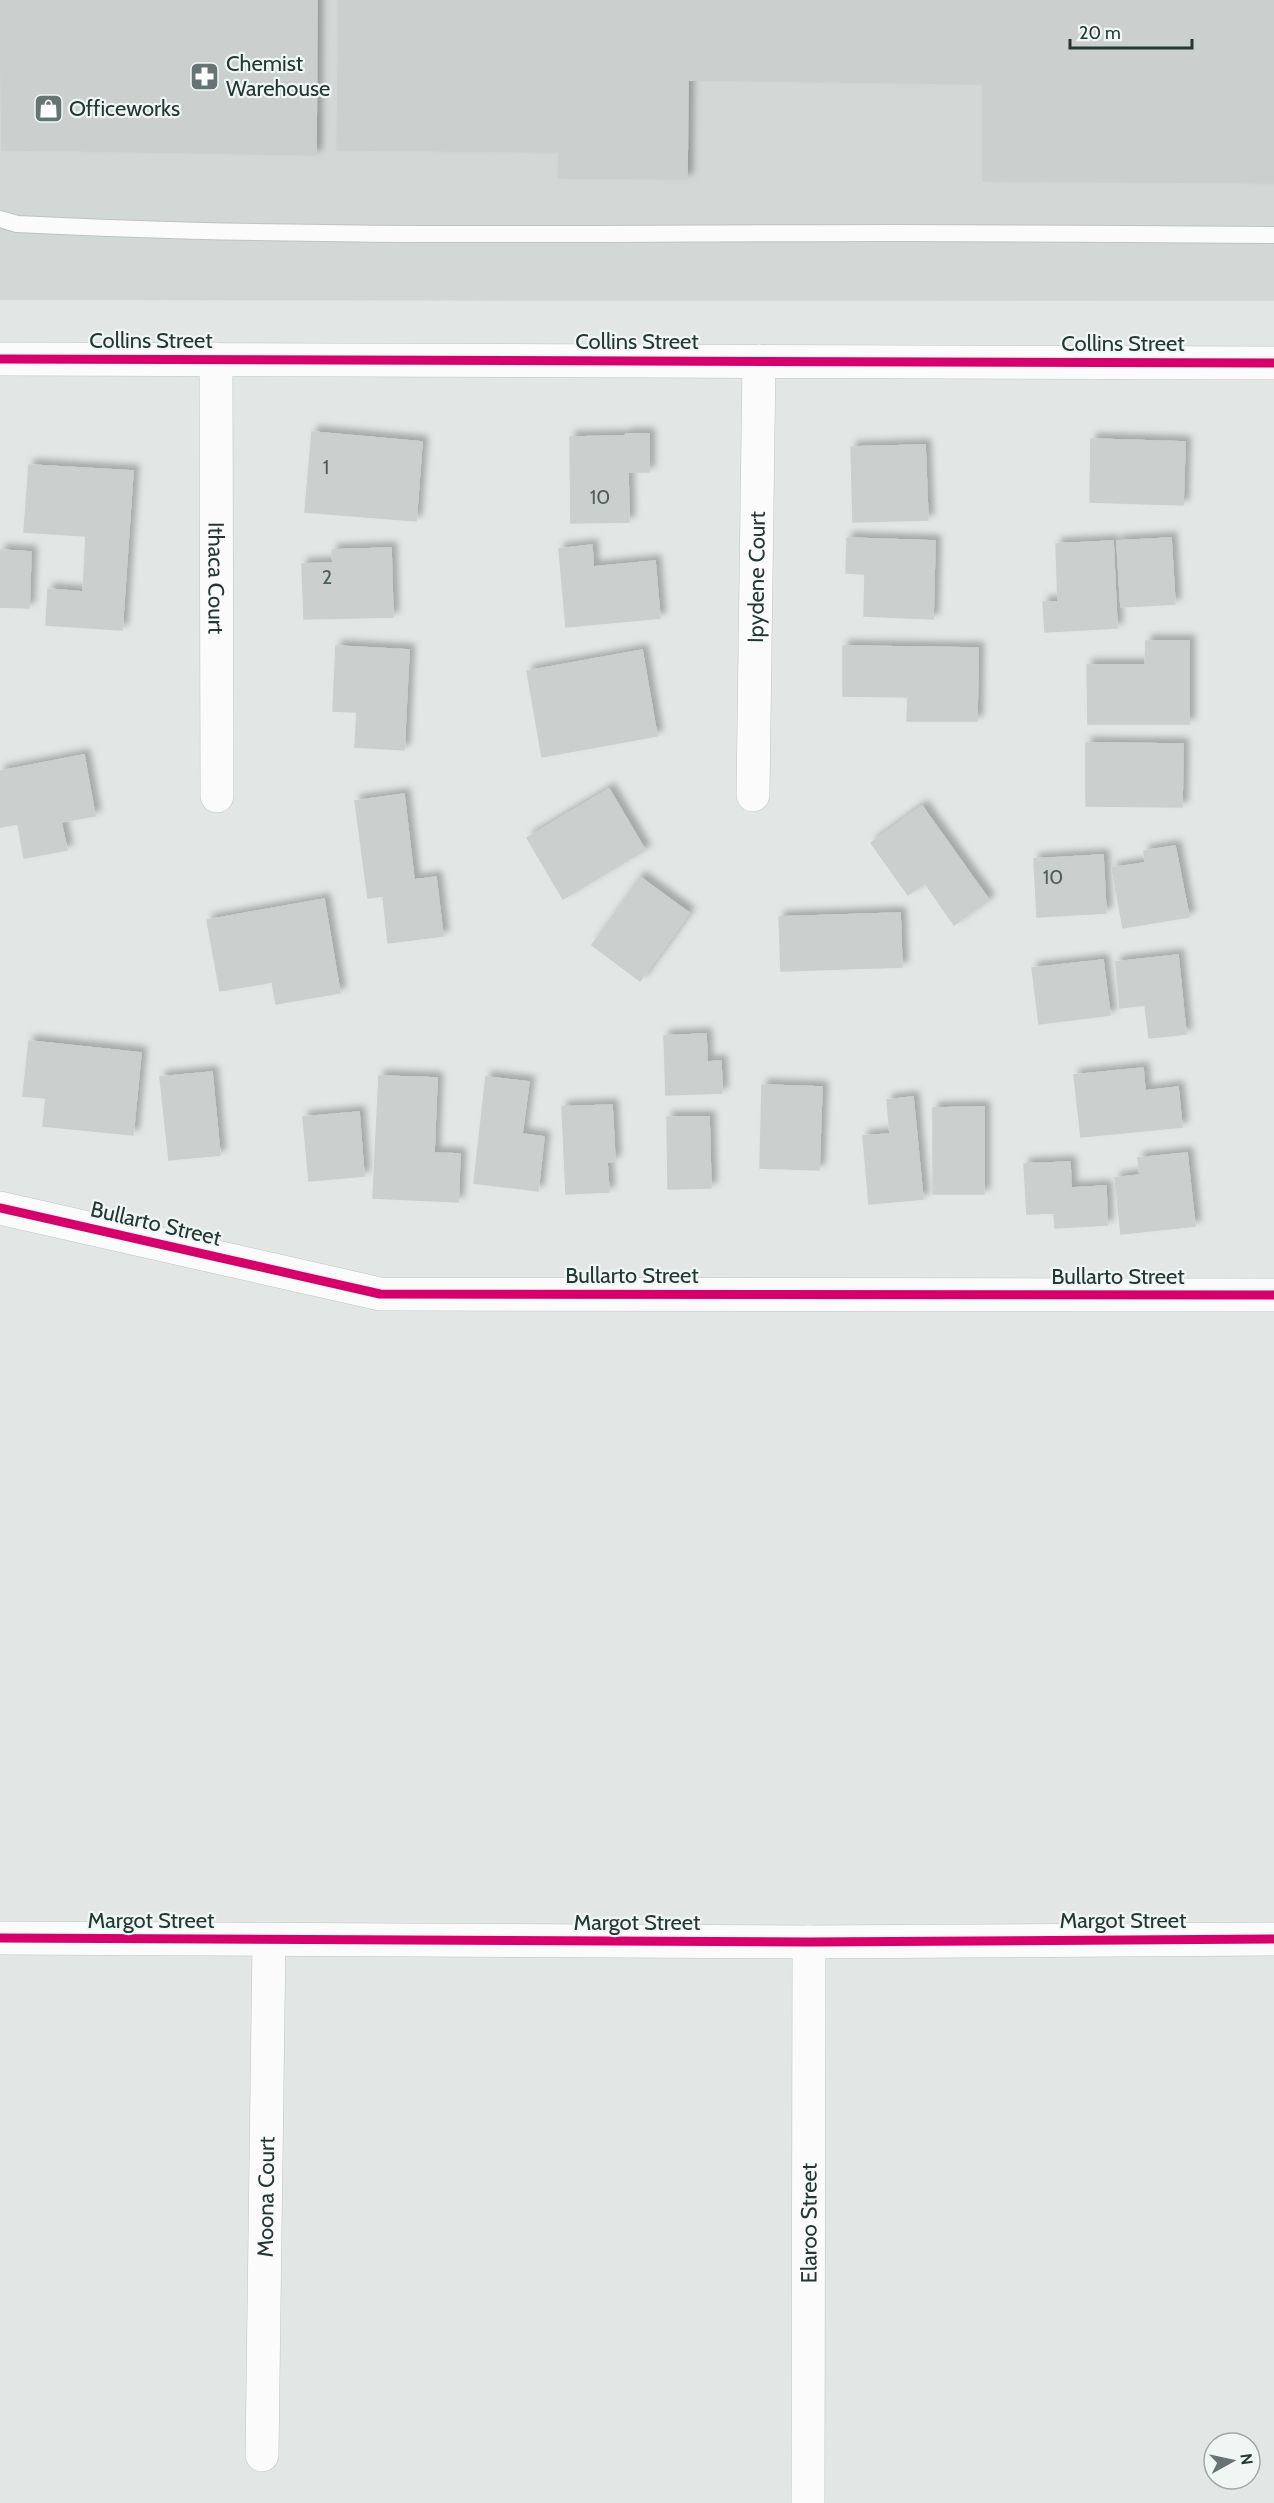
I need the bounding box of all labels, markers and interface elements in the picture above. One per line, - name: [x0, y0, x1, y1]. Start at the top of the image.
- scale bar: [1070, 12, 1192, 50]
- text: 20 m: [1079, 22, 1121, 44]
- place label: Chemist Warehouse: [226, 50, 330, 102]
- pharmacy icon: Chemist Warehouse: [189, 60, 221, 92]
- shop icon: Officeworks: [32, 92, 64, 124]
- place label: Officeworks: [69, 95, 180, 122]
- street label: Collins Street: [89, 327, 213, 354]
- street label: Collins Street: [575, 328, 699, 355]
- street label: Collins Street: [1061, 330, 1185, 357]
- house number: 1: [323, 455, 329, 479]
- house number: 10: [590, 485, 610, 509]
- street label: Ipydene Court: [742, 510, 771, 643]
- street label: Ithaca Court: [202, 522, 230, 635]
- house number: 2: [322, 565, 332, 589]
- house number: 10: [1043, 865, 1063, 889]
- street label: Bullarto Street: [88, 1195, 224, 1252]
- street label: Bullarto Street: [565, 1262, 699, 1289]
- street label: Bullarto Street: [1051, 1263, 1185, 1290]
- street label: Margot Street: [88, 1907, 215, 1934]
- street label: Margot Street: [1060, 1907, 1187, 1934]
- street label: Margot Street: [574, 1909, 701, 1936]
- street label: Moona Court: [252, 2136, 280, 2258]
- street label: Elaroo Street: [795, 2162, 823, 2283]
- north arrow: [1202, 2431, 1262, 2491]
- text: N: [1236, 2452, 1257, 2466]

